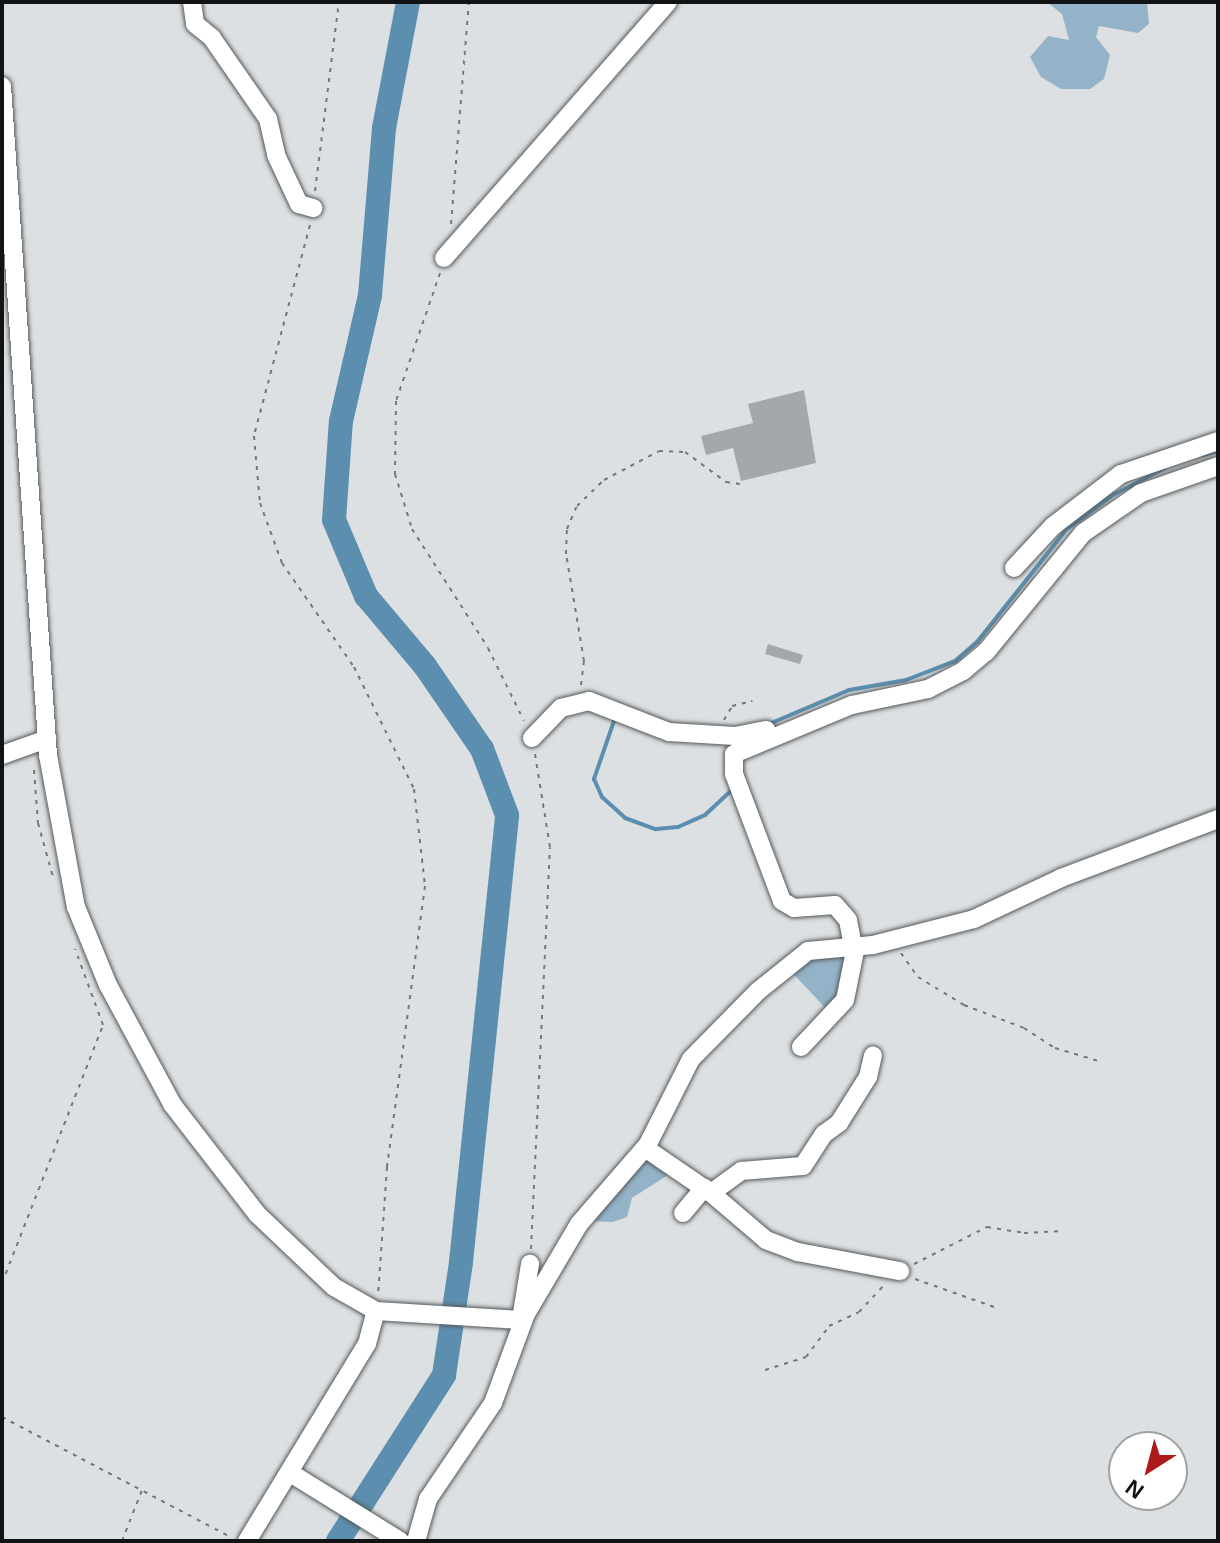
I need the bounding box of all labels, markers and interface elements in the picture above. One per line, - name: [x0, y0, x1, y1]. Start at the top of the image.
- north arrow: [1108, 1431, 1188, 1511]
- text: N: [1121, 1474, 1149, 1504]

